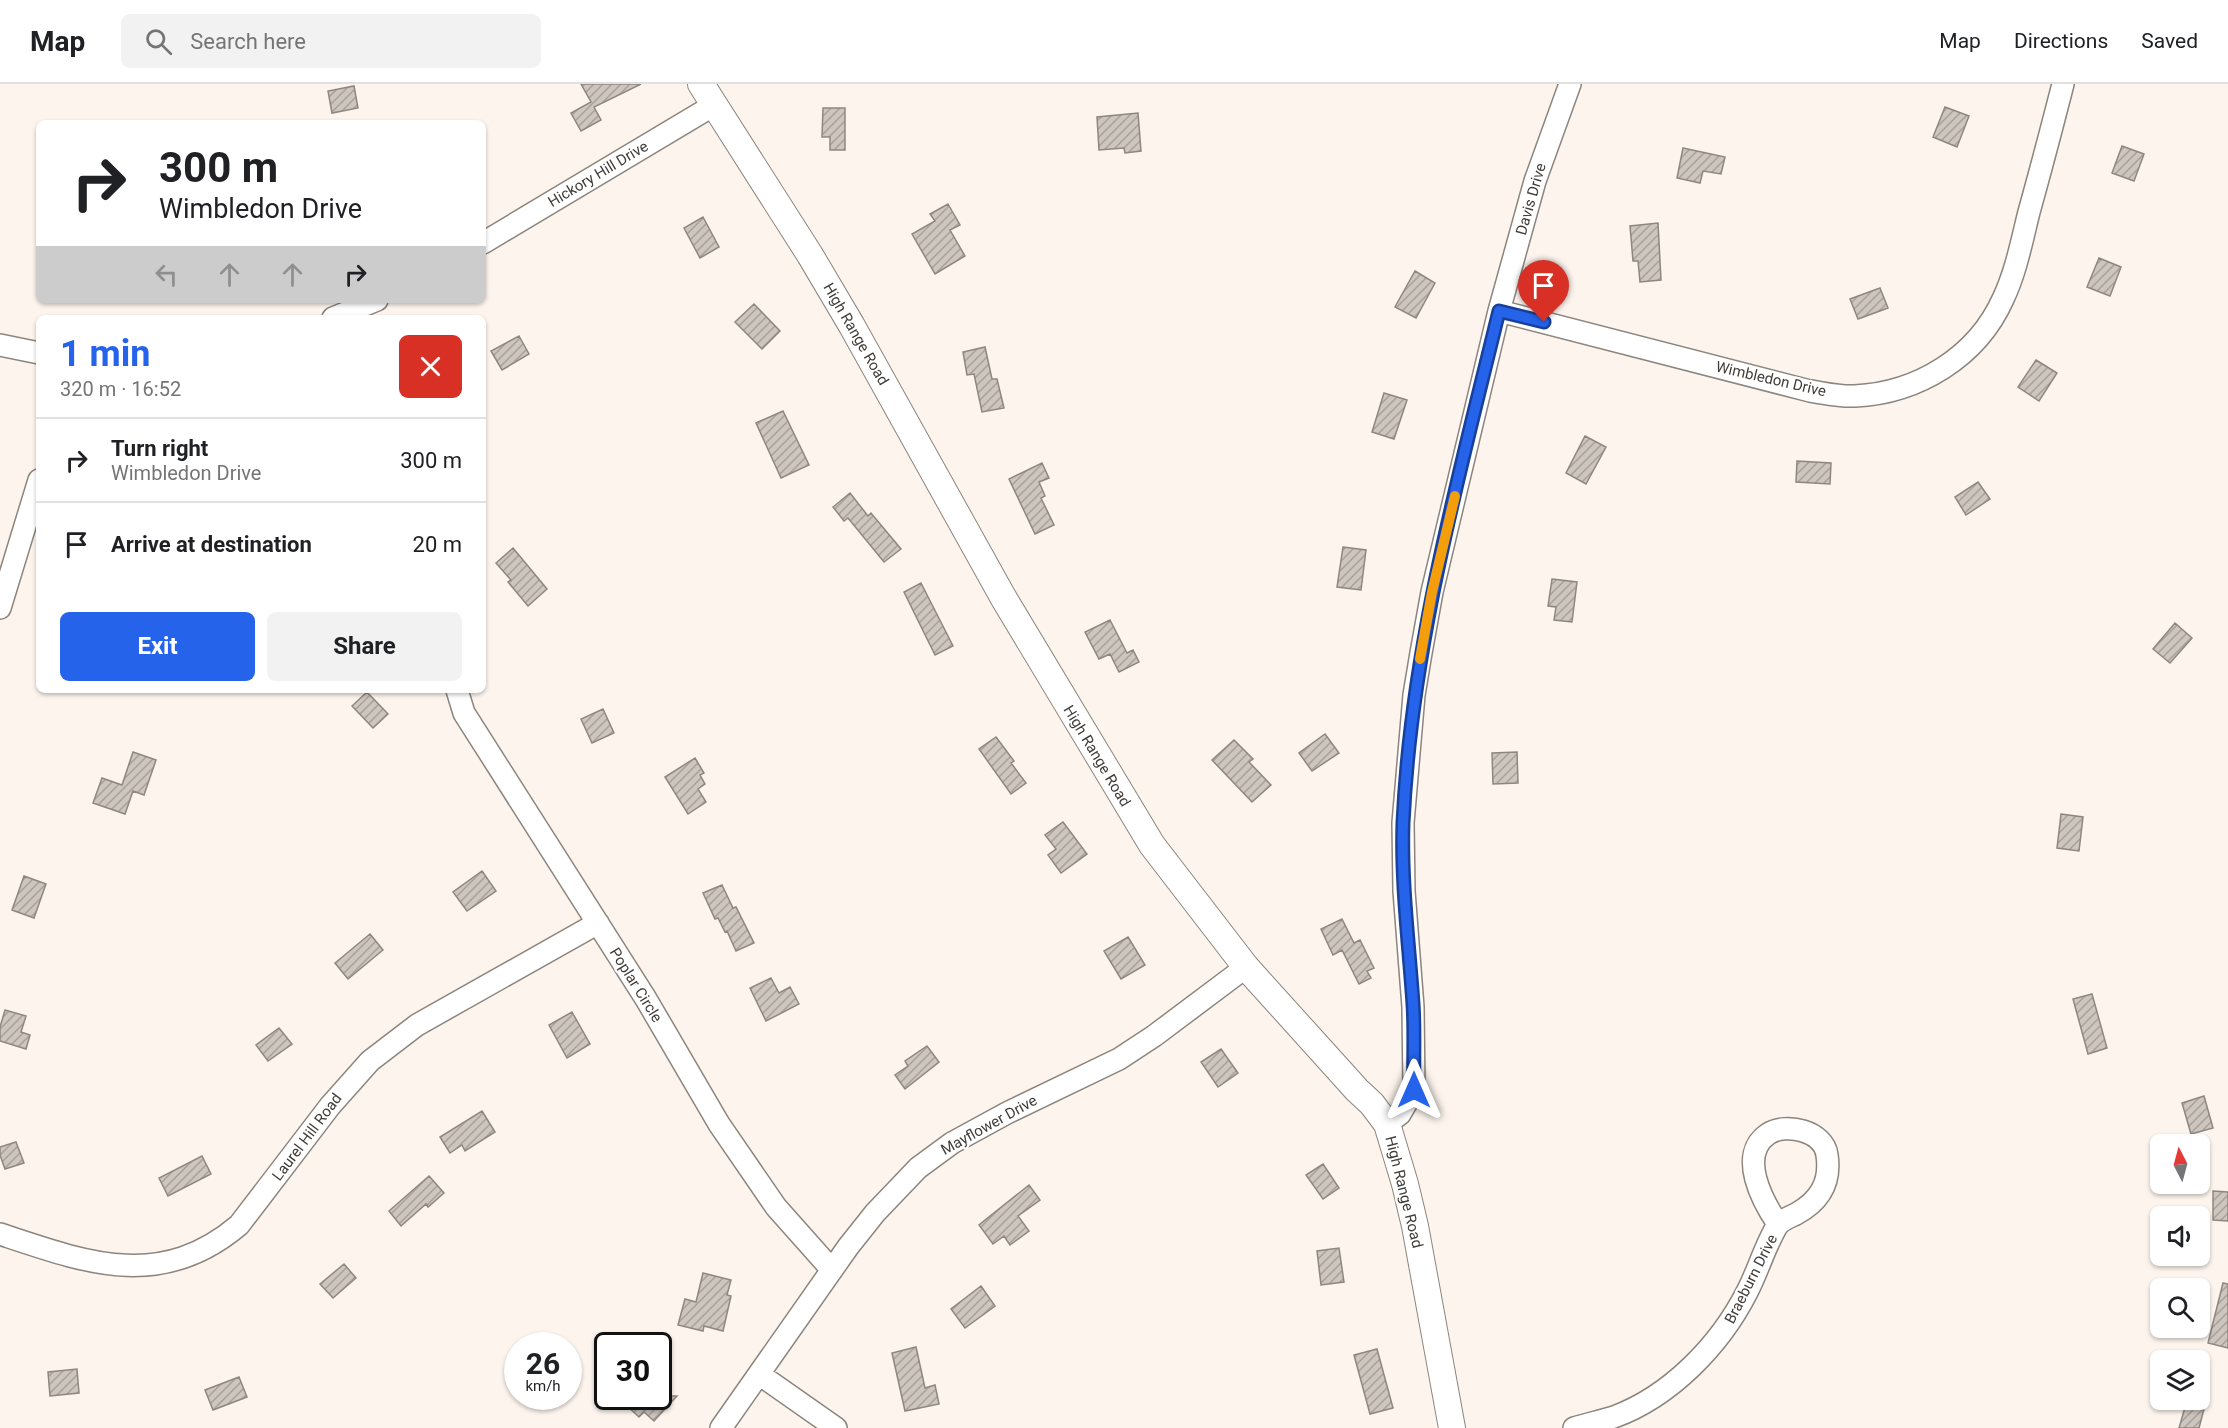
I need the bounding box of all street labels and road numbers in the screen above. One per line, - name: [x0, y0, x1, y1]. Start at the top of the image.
- street label: Hickory Hill Drive: [545, 137, 651, 211]
- street label: Davis Drive: [1512, 161, 1550, 237]
- street label: High Range Road: [819, 280, 893, 388]
- street label: Wimbledon Drive: [1714, 358, 1828, 400]
- street label: High Range Road: [1060, 702, 1134, 810]
- street label: Poplar Circle: [606, 944, 666, 1026]
- street label: Laurel Hill Road: [268, 1090, 346, 1184]
- street label: Mayflower Drive: [938, 1091, 1040, 1159]
- street label: High Range Road: [1381, 1134, 1427, 1250]
- street label: Braeburn Drive: [1721, 1231, 1781, 1327]

